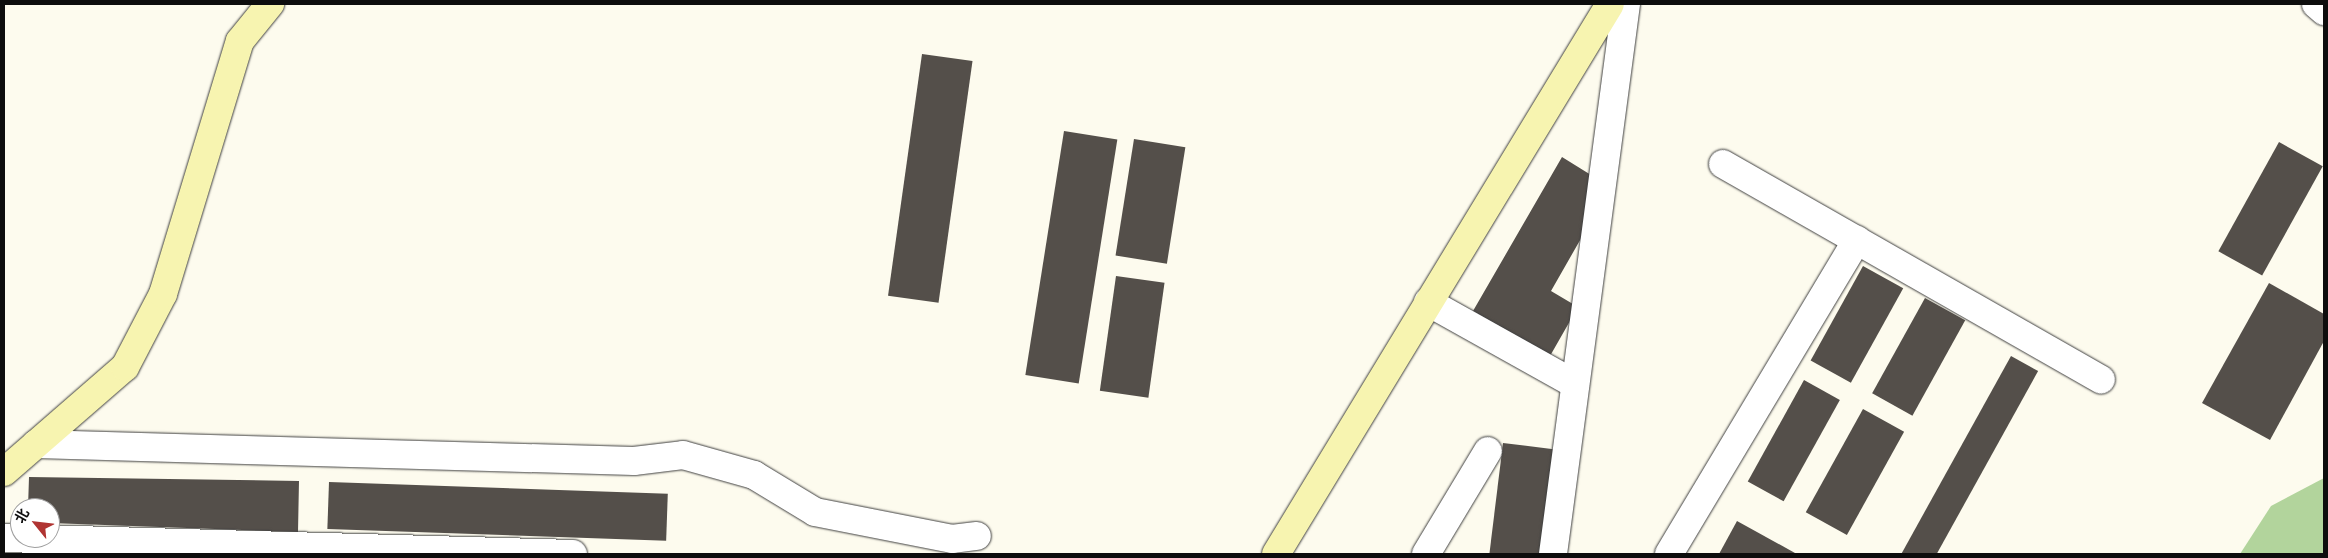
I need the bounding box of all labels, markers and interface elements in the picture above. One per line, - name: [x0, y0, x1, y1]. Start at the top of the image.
- north arrow: [10, 498, 60, 548]
- text: 北: [11, 506, 33, 526]

